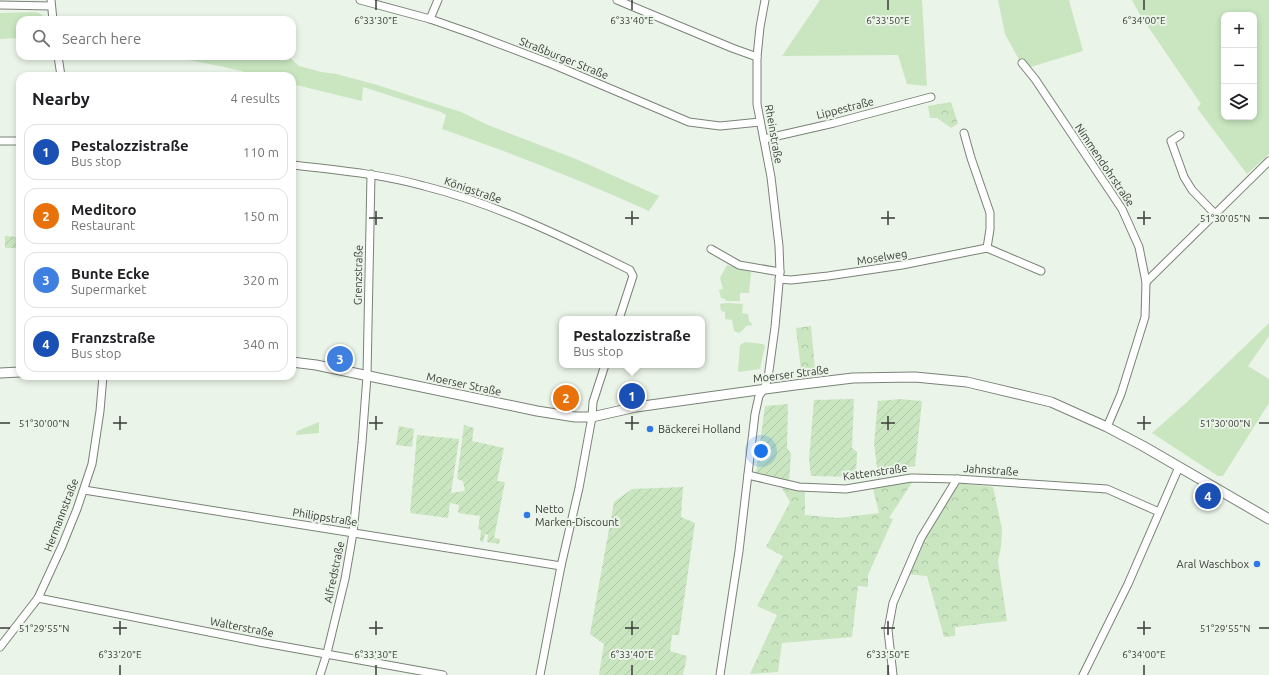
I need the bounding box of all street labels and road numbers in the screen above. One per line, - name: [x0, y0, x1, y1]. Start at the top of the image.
- street label: Straßburger Straße: [518, 35, 610, 81]
- street label: Lippestraße: [815, 95, 875, 121]
- street label: Rheinstraße: [763, 104, 785, 164]
- street label: Nimmendohrstraße: [1073, 122, 1137, 208]
- street label: Königstraße: [443, 175, 503, 205]
- street label: Grenzstraße: [351, 245, 365, 305]
- street label: Moselweg: [856, 247, 908, 267]
- street label: Moerser Straße: [752, 363, 830, 385]
- street label: Moerser Straße: [425, 370, 503, 398]
- street label: Kattenstraße: [842, 462, 908, 482]
- street label: Jahnstraße: [963, 462, 1019, 478]
- street label: Hermannstraße: [42, 477, 80, 553]
- street label: Philippstraße: [292, 506, 358, 528]
- street label: Alfredstraße: [322, 540, 346, 604]
- street label: Walterstraße: [209, 615, 275, 639]

